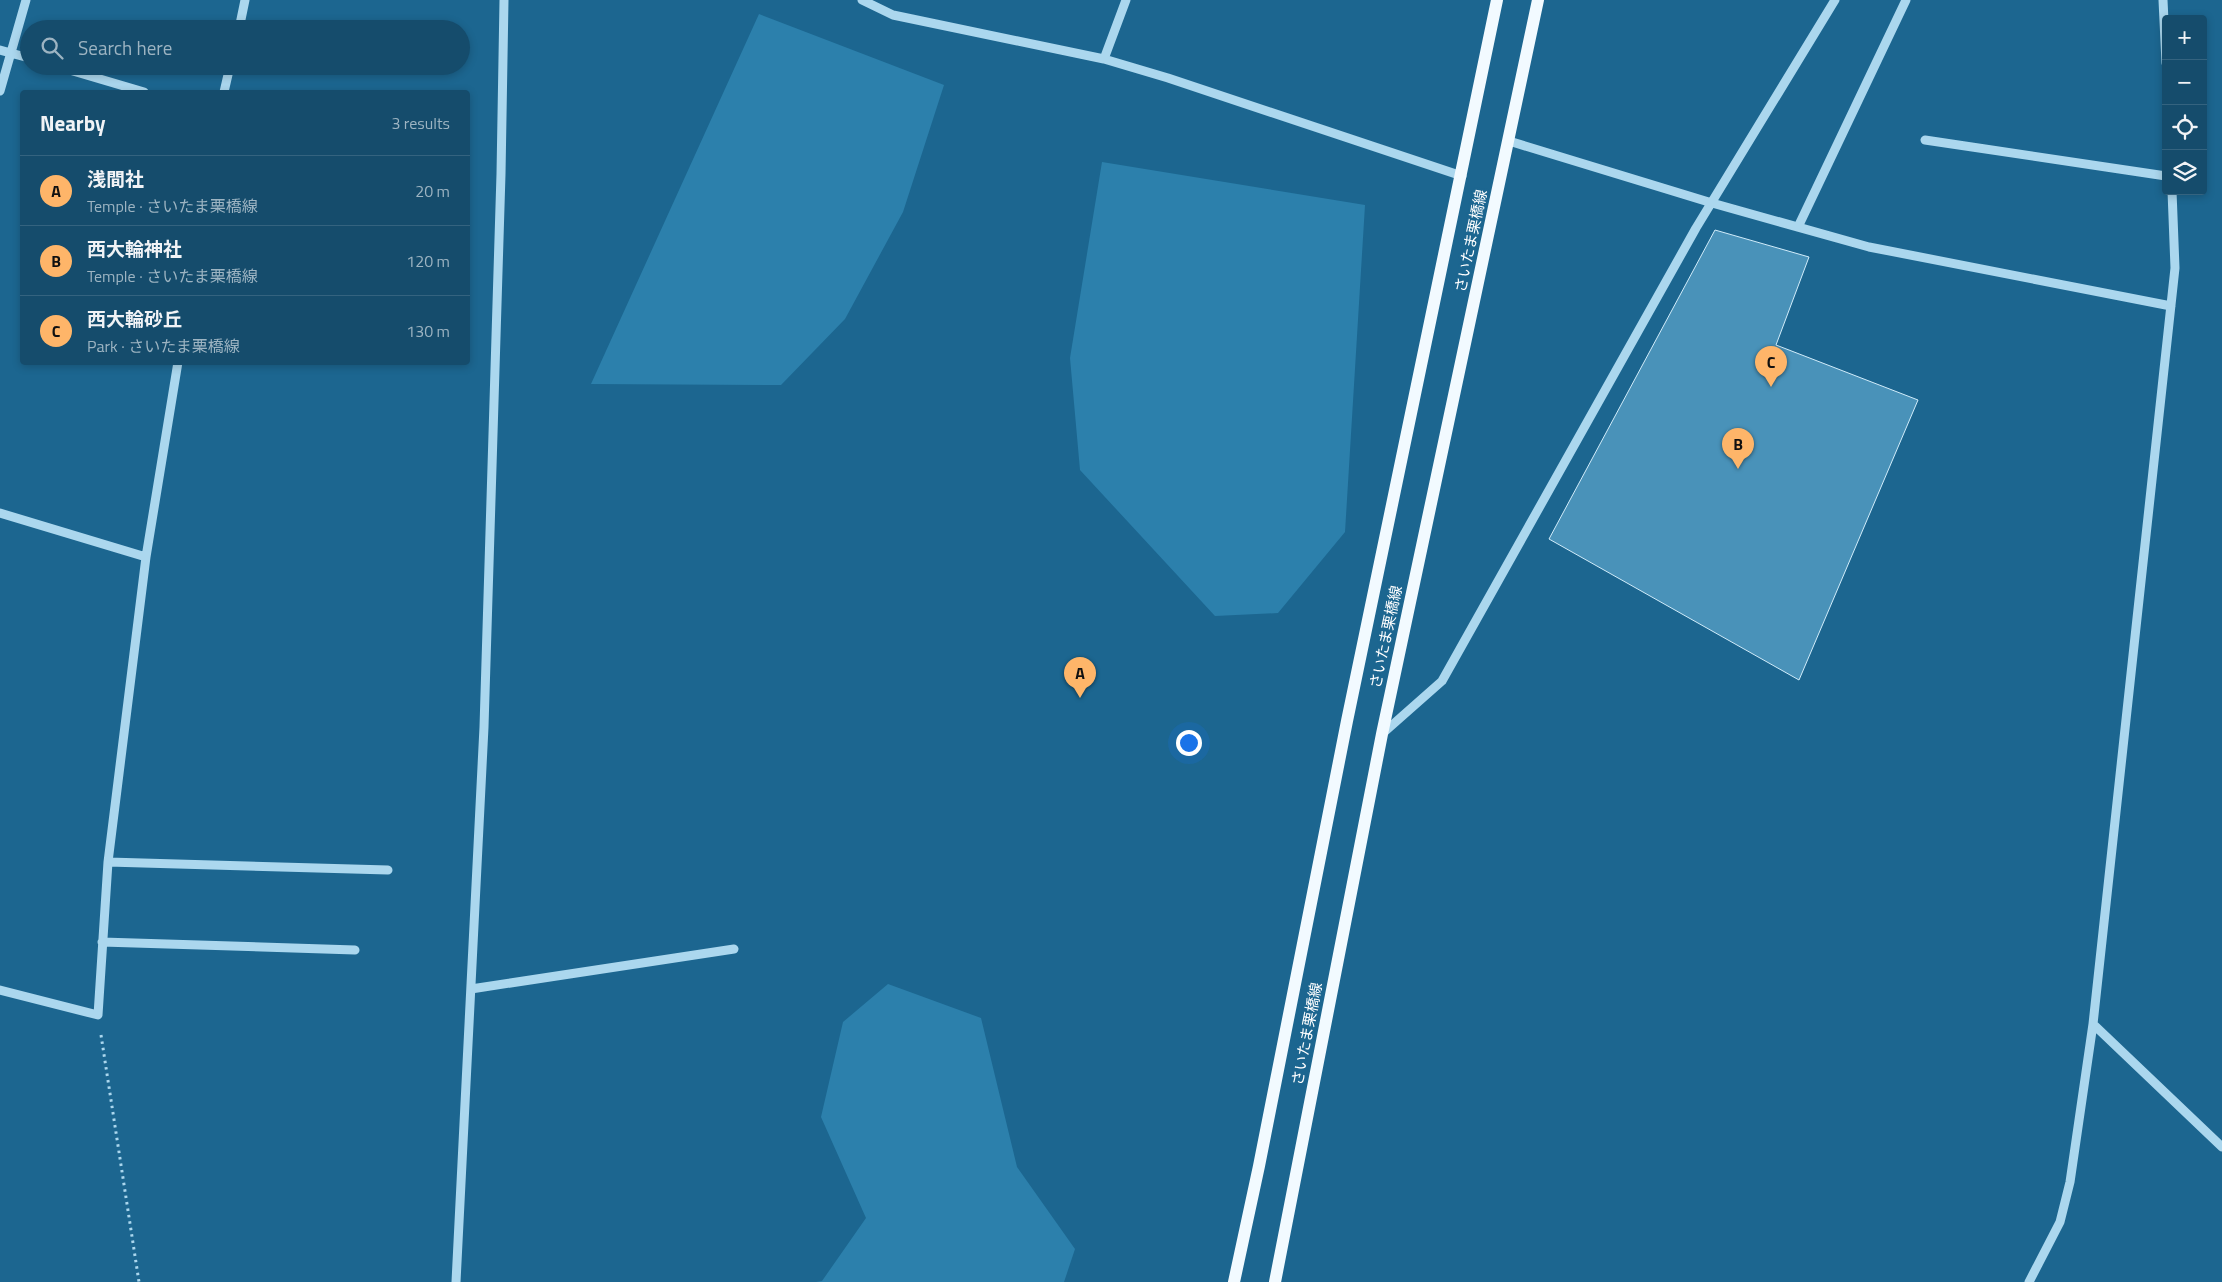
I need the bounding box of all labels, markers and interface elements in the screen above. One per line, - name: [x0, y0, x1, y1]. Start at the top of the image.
- map controls: [2162, 15, 2207, 195]
- button: +: [2162, 15, 2207, 60]
- search box: [20, 20, 470, 75]
- text: Search here: [78, 33, 172, 62]
- icon: search: [38, 34, 66, 62]
- button: −: [2162, 60, 2207, 105]
- button: locate: [2162, 105, 2207, 150]
- text: Nearby: [40, 107, 105, 139]
- text: 3 results: [391, 111, 450, 135]
- button: layers: [2162, 150, 2207, 195]
- text: 浅間社: [87, 164, 144, 193]
- text: A: [51, 179, 61, 203]
- text: 20 m: [415, 179, 450, 203]
- street label: さいたま栗橋線: [1448, 187, 1493, 294]
- text: Temple · さいたま栗橋線: [87, 194, 258, 218]
- text: 西大輪神社: [87, 234, 182, 263]
- text: B: [51, 249, 61, 273]
- text: 120 m: [406, 249, 450, 273]
- text: Temple · さいたま栗橋線: [87, 264, 258, 288]
- text: 西大輪砂丘: [87, 304, 182, 333]
- text: C: [52, 319, 60, 343]
- text: 130 m: [406, 319, 450, 343]
- text: Park · さいたま栗橋線: [87, 334, 240, 358]
- pin: C: [1755, 346, 1787, 387]
- pin: B: [1722, 428, 1754, 469]
- street label: さいたま栗橋線: [1363, 583, 1408, 690]
- pin: A: [1064, 657, 1096, 698]
- your location: [1176, 730, 1202, 756]
- street label: さいたま栗橋線: [1285, 980, 1328, 1087]

